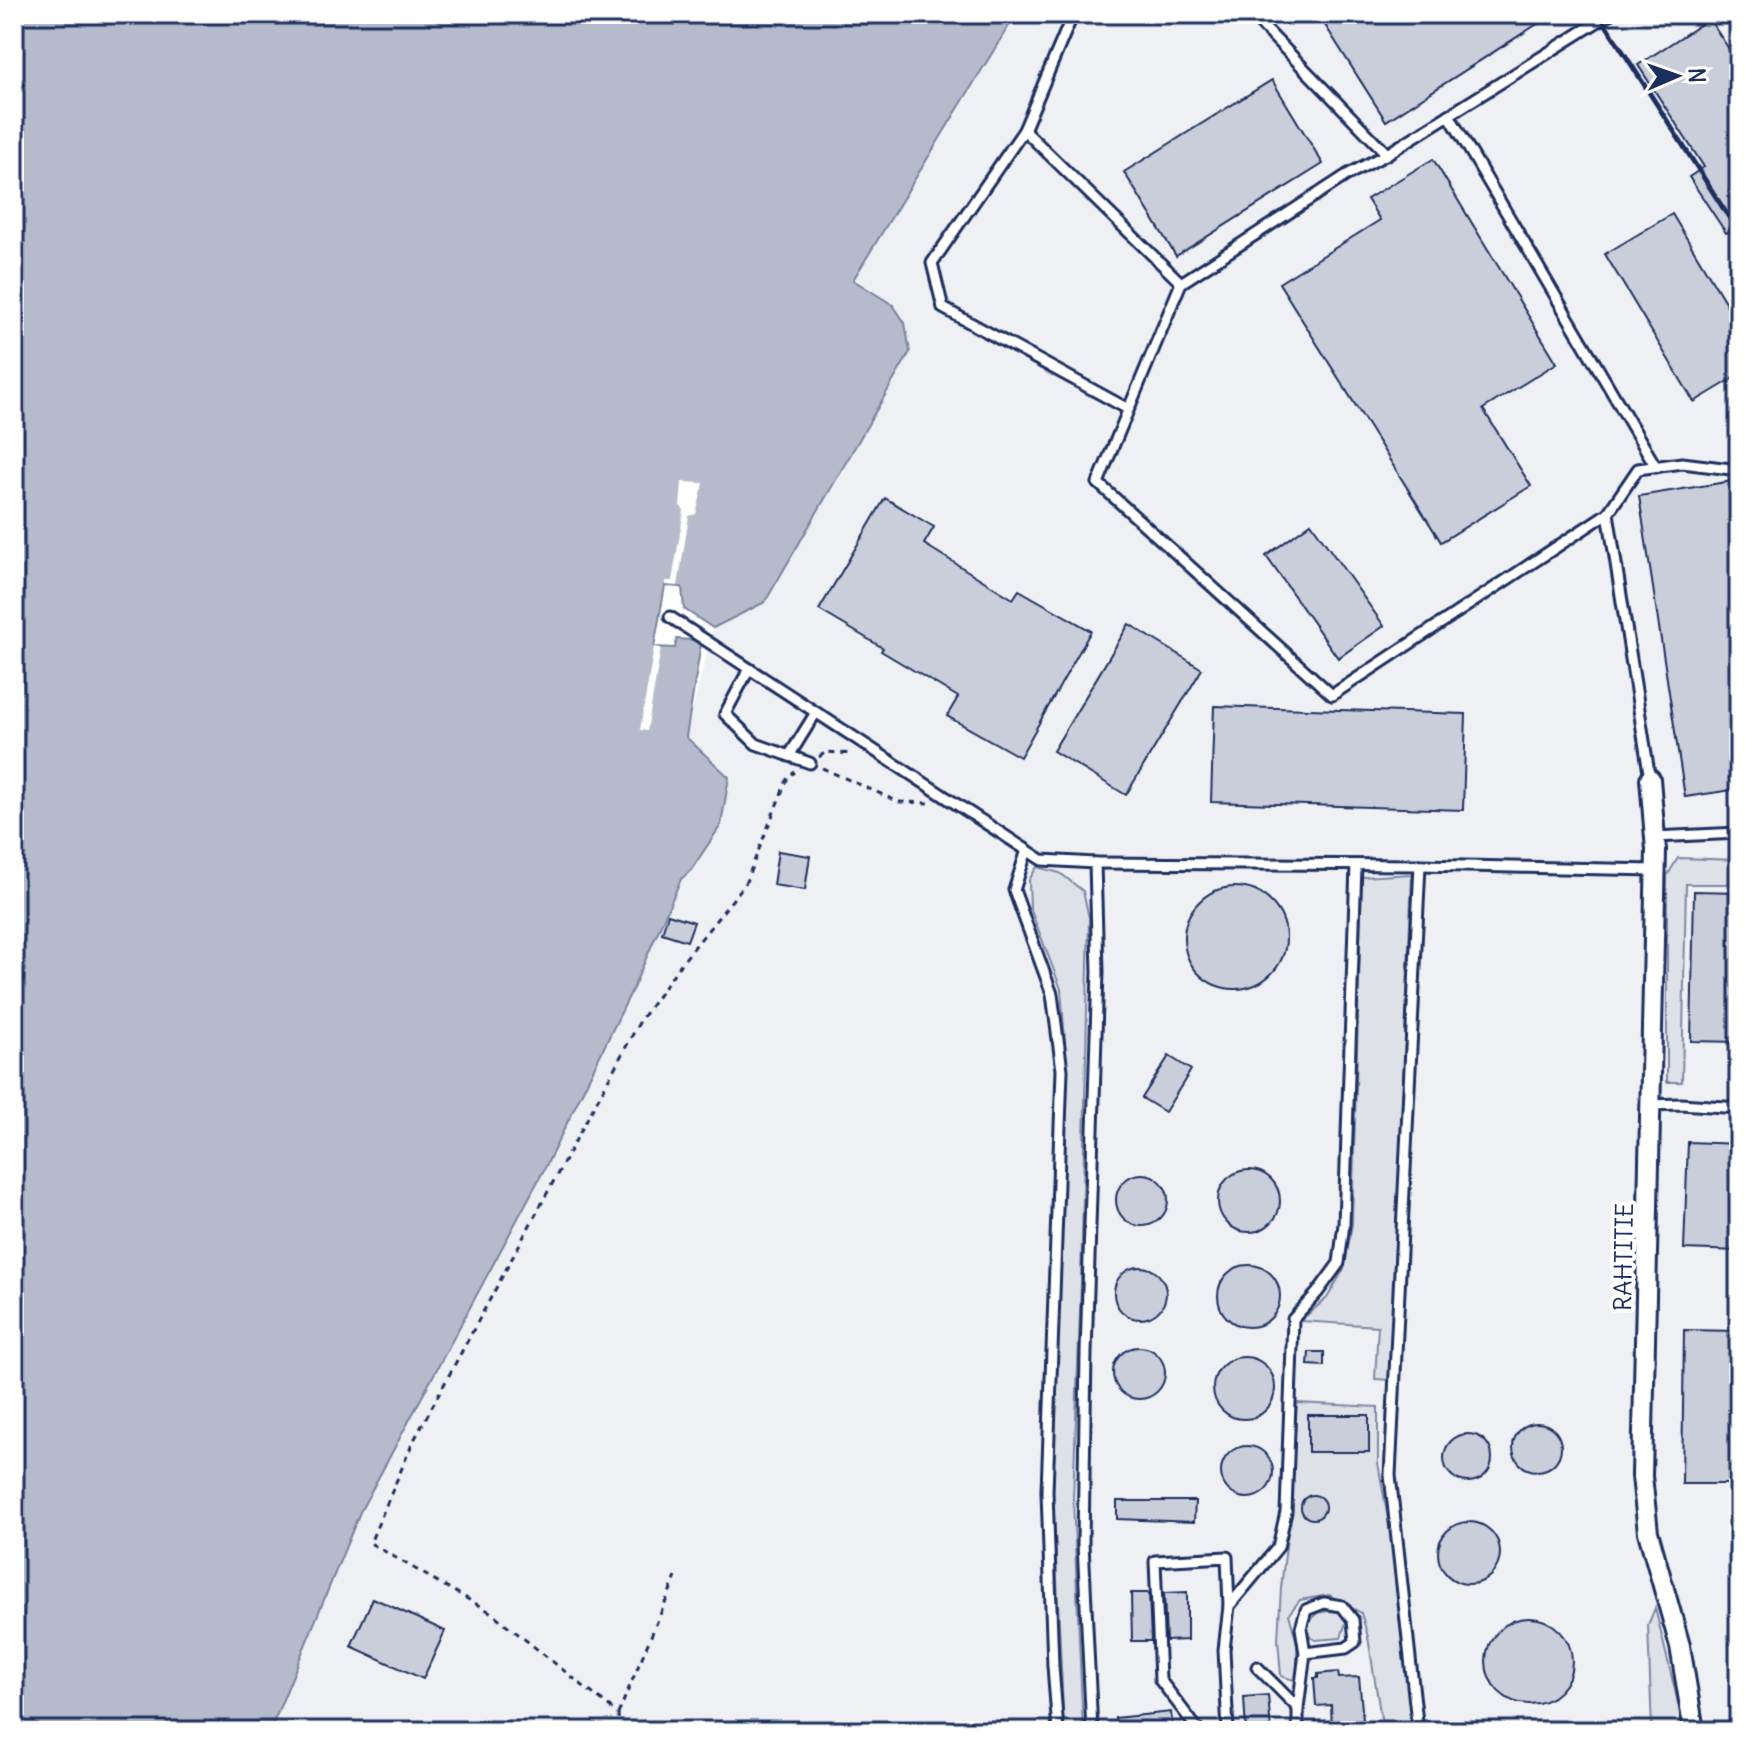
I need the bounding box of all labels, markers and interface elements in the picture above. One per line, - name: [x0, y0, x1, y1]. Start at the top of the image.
- north arrow: [1637, 36, 1717, 116]
- text: N: [1683, 67, 1711, 83]
- street label: RAHTITIE: [1607, 1203, 1639, 1311]

